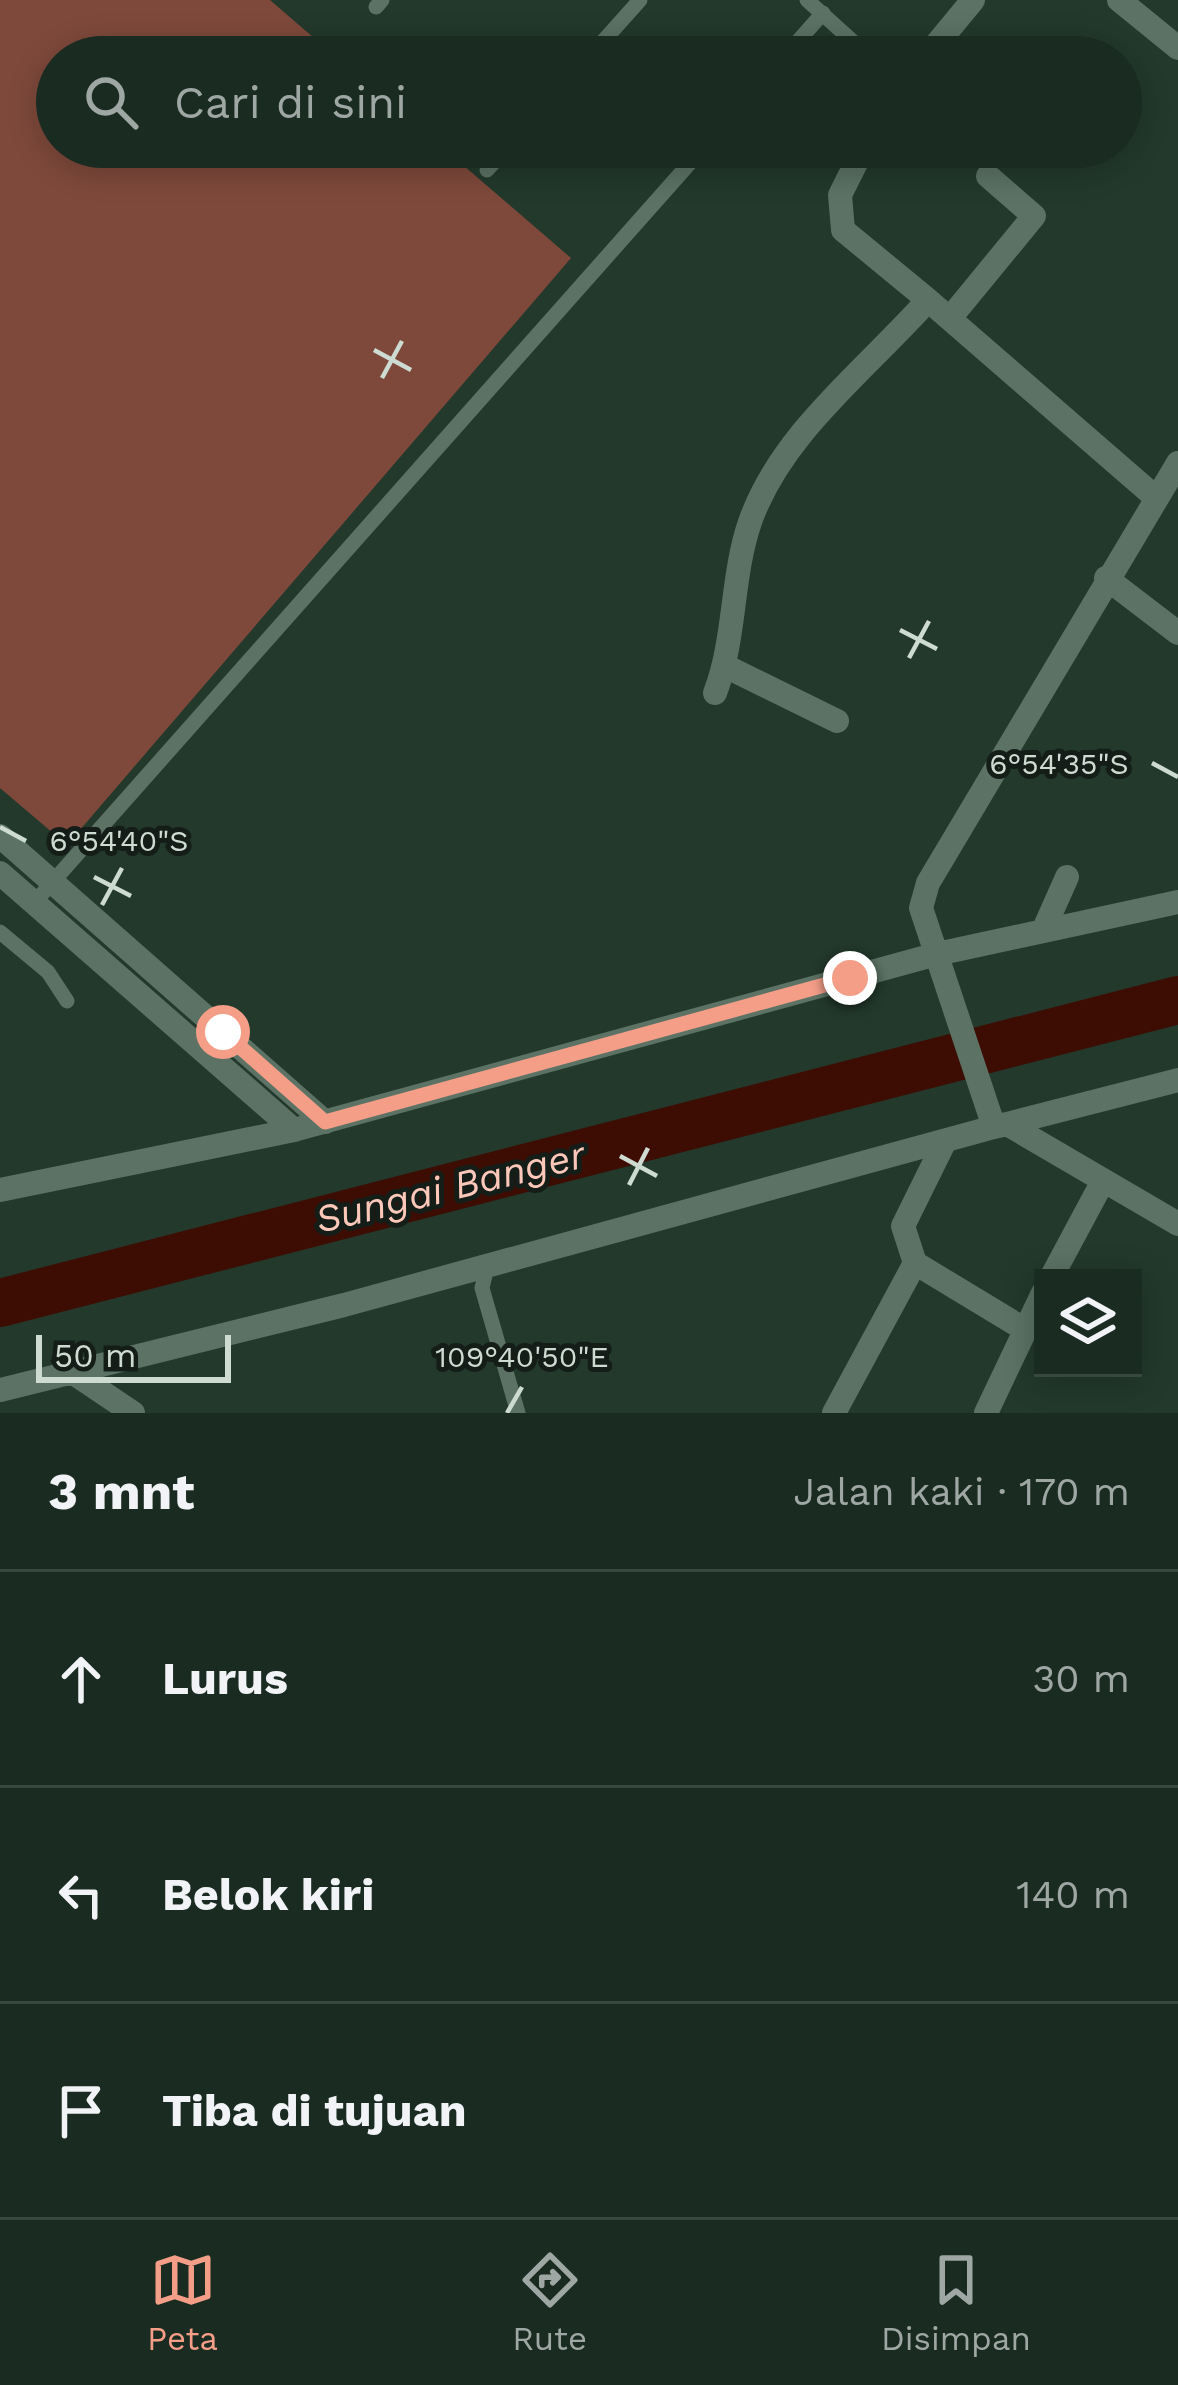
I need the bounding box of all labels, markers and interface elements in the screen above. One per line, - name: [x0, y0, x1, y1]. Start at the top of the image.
- search box: [36, 36, 1142, 168]
- icon: search: [78, 69, 144, 135]
- text: Cari di sini: [174, 76, 407, 129]
- text: 6°54'35"S: [989, 746, 1129, 781]
- text: 6°54'40"S: [50, 823, 188, 858]
- route end: [823, 951, 877, 1005]
- route start: [196, 1005, 250, 1059]
- water label: Sungai Banger: [310, 1131, 591, 1242]
- map controls: [1034, 1269, 1142, 1377]
- button: layers: [1034, 1269, 1142, 1377]
- scale bar: [36, 1329, 231, 1382]
- text: 50 m: [54, 1336, 136, 1375]
- text: 109°40'50"E: [435, 1339, 609, 1374]
- text: 3 mnt: [48, 1462, 195, 1521]
- text: Jalan kaki · 170 m: [793, 1469, 1130, 1514]
- icon: ahead: [48, 1646, 114, 1712]
- text: Lurus: [162, 1652, 288, 1705]
- text: 30 m: [1033, 1656, 1130, 1701]
- icon: left: [48, 1862, 114, 1928]
- text: Belok kiri: [162, 1868, 374, 1921]
- text: 140 m: [1016, 1872, 1130, 1917]
- icon: arrive: [48, 2078, 114, 2144]
- text: Tiba di tujuan: [162, 2084, 467, 2137]
- tab: Peta: [147, 2247, 218, 2358]
- tab: Rute: [512, 2247, 587, 2358]
- tab: Disimpan: [881, 2247, 1031, 2358]

